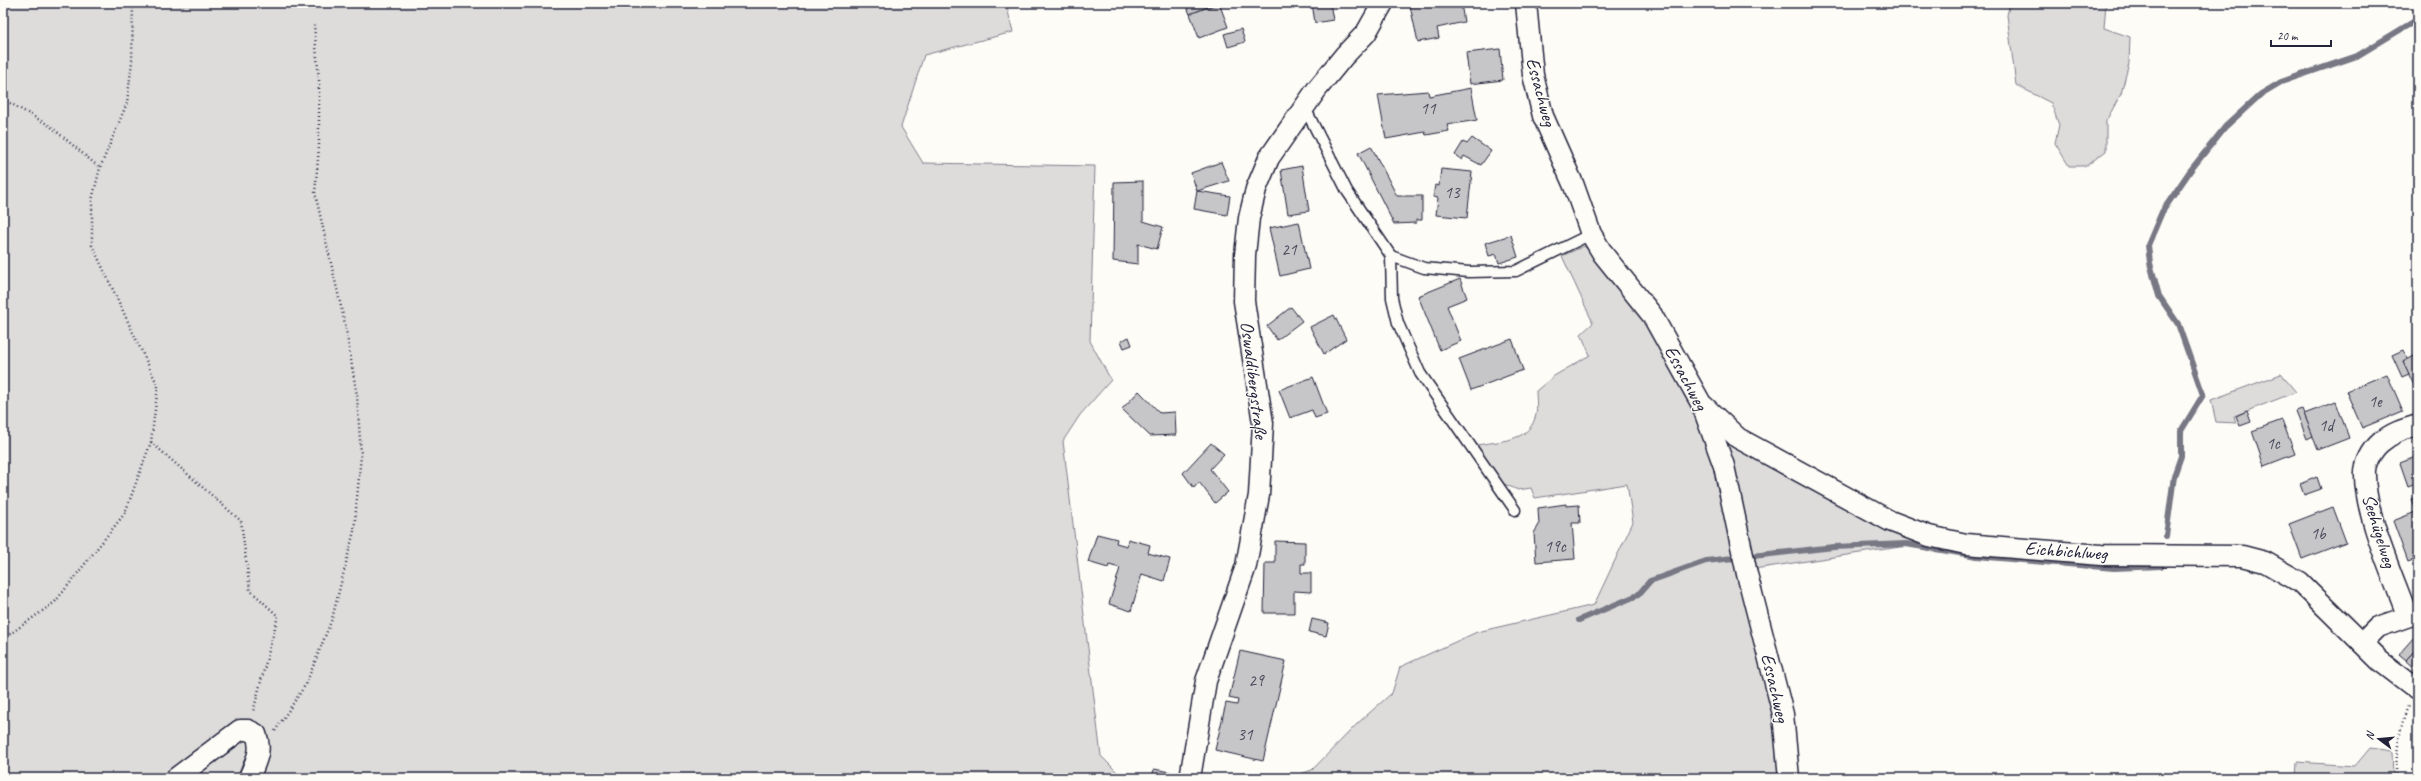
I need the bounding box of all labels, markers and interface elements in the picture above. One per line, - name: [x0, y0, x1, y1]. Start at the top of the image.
- scale bar: [2271, 22, 2331, 48]
- text: 20 m: [2277, 28, 2299, 44]
- street label: Essachweg: [1520, 55, 1562, 130]
- house number: 11: [1420, 98, 1437, 119]
- house number: 13: [1444, 182, 1461, 203]
- house number: 21: [1281, 239, 1298, 260]
- street label: Oswaldibergstraße: [1235, 320, 1273, 442]
- street label: Essachweg: [1659, 341, 1714, 416]
- house number: 1e: [2368, 391, 2383, 412]
- house number: 1d: [2319, 415, 2335, 436]
- house number: 1c: [2266, 433, 2281, 454]
- street label: Seehügelweg: [2356, 491, 2402, 572]
- house number: 1b: [2310, 523, 2327, 544]
- house number: 19c: [1544, 536, 1567, 557]
- street label: Eichbichlweg: [2024, 536, 2109, 566]
- street label: Essachweg: [1755, 651, 1795, 726]
- house number: 29: [1248, 670, 1265, 691]
- north arrow: [2359, 719, 2399, 759]
- house number: 31: [1237, 724, 1254, 745]
- text: N: [2362, 729, 2378, 741]

